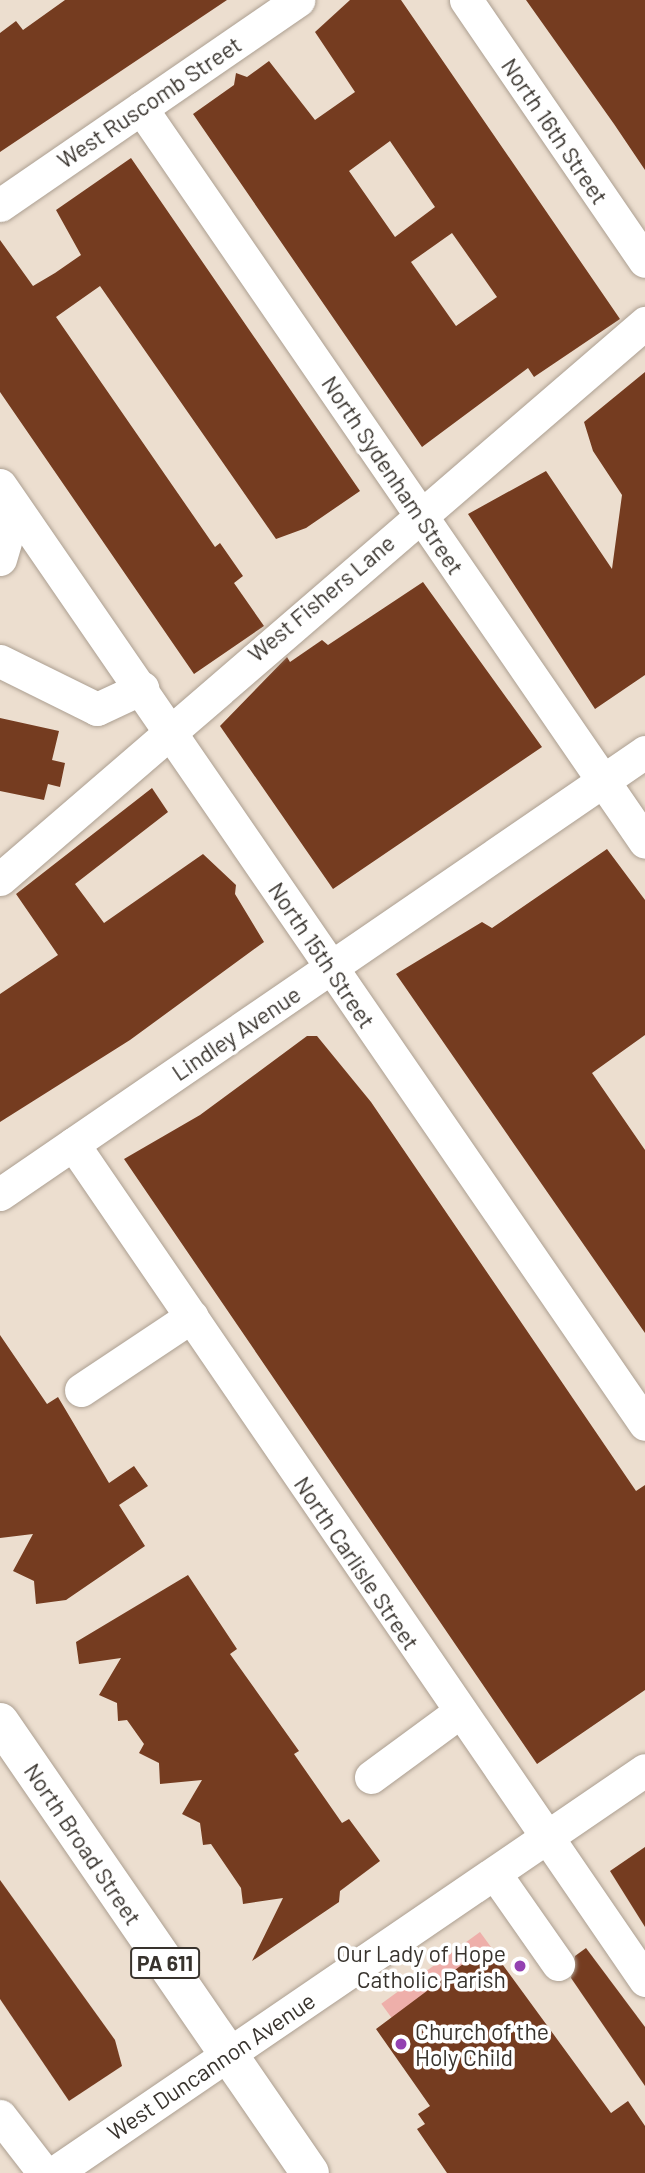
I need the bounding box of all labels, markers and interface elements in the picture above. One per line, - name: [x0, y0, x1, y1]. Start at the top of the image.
- street label: West Ruscomb Street: [52, 30, 246, 174]
- street label: North 16th Street: [496, 53, 614, 209]
- street label: North Sydenham Street: [316, 370, 470, 580]
- street label: West Fishers Lane: [242, 529, 400, 667]
- street label: North 15th Street: [263, 877, 381, 1033]
- street label: Lindley Avenue: [166, 980, 306, 1086]
- street label: North Carlisle Street: [289, 1471, 425, 1655]
- street label: North Broad Street: [19, 1758, 147, 1930]
- place label: Our Lady of Hope Catholic Parish: [336, 1939, 506, 1993]
- road number: PA 611: [130, 1946, 200, 1980]
- marker: Our Lady of Hope Catholic Parish: [512, 1958, 528, 1974]
- street label: West Duncannon Avenue: [102, 1986, 320, 2146]
- place label: Church of the Holy Child: [415, 2017, 549, 2071]
- marker: Church of the Holy Child: [393, 2036, 409, 2052]

